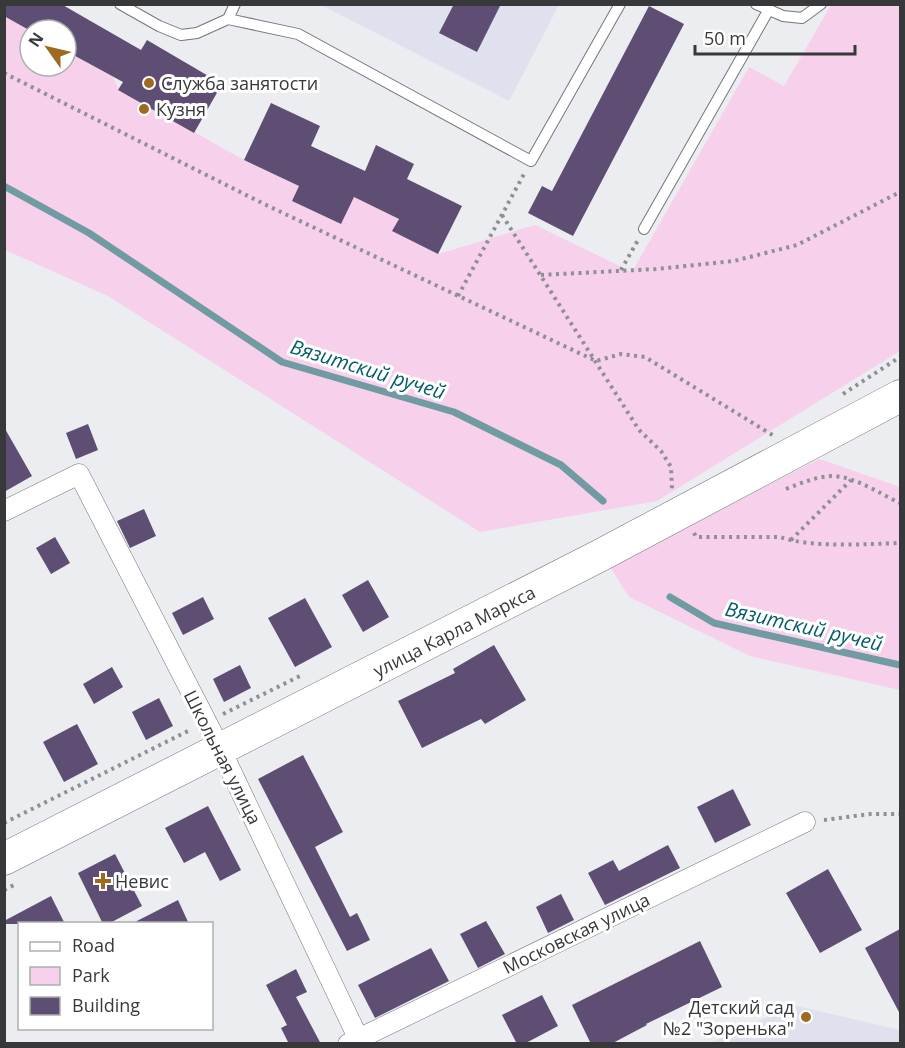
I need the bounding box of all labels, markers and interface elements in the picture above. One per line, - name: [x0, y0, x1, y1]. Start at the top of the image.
- north arrow: [18, 18, 78, 78]
- scale bar: [695, 18, 856, 56]
- text: 50 m: [704, 26, 746, 50]
- text: N: [23, 28, 48, 51]
- place label: Служба занятости: [161, 71, 318, 95]
- marker: Служба занятости: [142, 76, 156, 90]
- place label: Кузня: [156, 97, 206, 121]
- marker: Кузня: [137, 102, 151, 116]
- water label: Вязитский ручей: [287, 333, 449, 406]
- street label: улица Карла Маркса: [369, 580, 539, 682]
- water label: Вязитский ручей: [723, 595, 886, 657]
- street label: Школьная улица: [179, 686, 267, 828]
- place label: Невис: [115, 869, 169, 893]
- marker: Невис: [96, 874, 110, 888]
- street label: Московская улица: [499, 887, 653, 979]
- legend: [18, 922, 213, 1030]
- text: Road: [72, 933, 115, 957]
- text: Park: [72, 963, 110, 987]
- text: Building: [72, 993, 140, 1017]
- place label: Детский сад №2 "Зоренька": [663, 995, 794, 1040]
- marker: Детский сад №2 "Зоренька": [799, 1010, 813, 1024]

